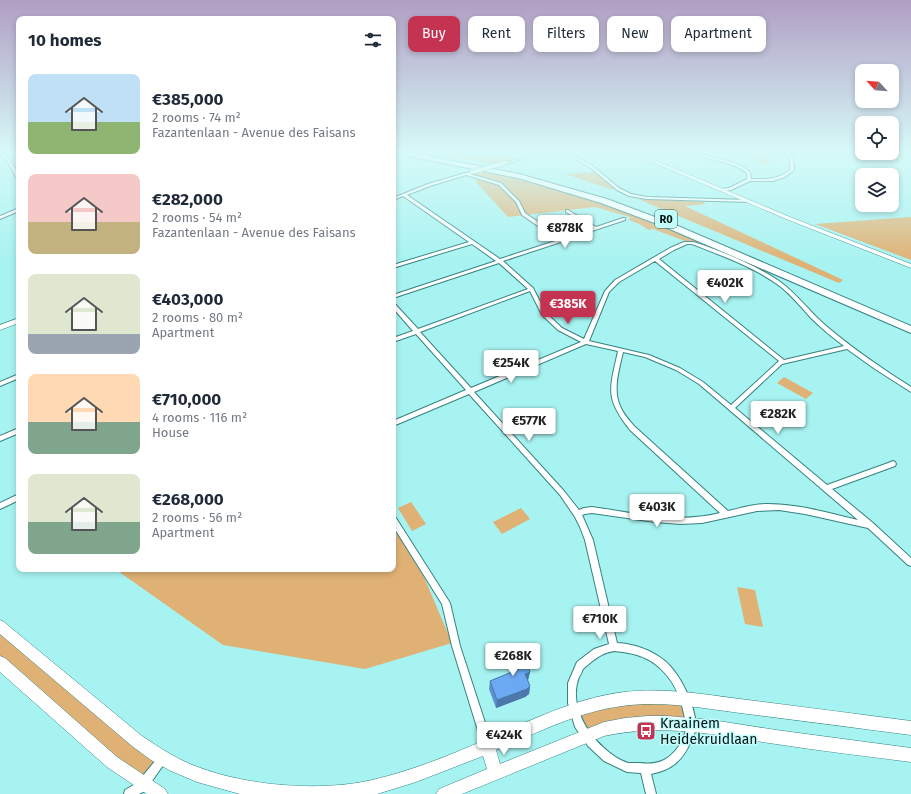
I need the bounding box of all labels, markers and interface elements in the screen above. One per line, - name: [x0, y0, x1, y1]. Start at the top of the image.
- chip: Buy: [408, 16, 460, 52]
- chip: Rent: [468, 16, 525, 52]
- chip: Filters: [533, 16, 599, 52]
- chip: New: [607, 16, 663, 52]
- chip: Apartment: [671, 16, 766, 52]
- icon: filters: [362, 29, 384, 51]
- text: 10 homes: [28, 30, 102, 51]
- north arrow: [855, 64, 899, 108]
- map controls: [855, 64, 899, 212]
- text: €385,000: [152, 89, 224, 110]
- icon: home: [60, 90, 108, 138]
- text: 2 rooms · 74 m²: [152, 110, 241, 125]
- button: locate: [855, 116, 899, 160]
- text: Fazantenlaan - Avenue des Faisans: [152, 125, 356, 140]
- button: layers: [855, 168, 899, 212]
- text: €282,000: [152, 189, 223, 210]
- icon: home: [60, 190, 108, 238]
- text: 2 rooms · 54 m²: [152, 210, 242, 225]
- road number: R0: [655, 210, 677, 228]
- pin: €878K: [537, 215, 593, 249]
- text: €878K: [547, 220, 583, 235]
- text: Fazantenlaan - Avenue des Faisans: [152, 225, 356, 240]
- pin: €402K: [697, 270, 753, 304]
- text: €402K: [706, 275, 744, 290]
- text: €403,000: [152, 289, 223, 310]
- icon: home: [60, 290, 108, 338]
- pin: €385K: [540, 291, 596, 325]
- text: €385K: [549, 296, 587, 311]
- text: 2 rooms · 80 m²: [152, 310, 243, 325]
- text: Apartment: [152, 325, 214, 340]
- pin: €254K: [483, 350, 539, 384]
- text: €254K: [493, 355, 529, 370]
- text: €710,000: [152, 389, 221, 410]
- icon: home: [60, 390, 108, 438]
- pin: €282K: [750, 401, 806, 435]
- text: €282K: [760, 406, 796, 421]
- pin: €577K: [501, 408, 557, 442]
- text: 4 rooms · 116 m²: [152, 410, 247, 425]
- text: €577K: [512, 413, 546, 428]
- text: House: [152, 425, 189, 440]
- text: €268,000: [152, 489, 224, 510]
- icon: home: [60, 490, 108, 538]
- pin: €403K: [629, 494, 685, 528]
- text: €403K: [638, 499, 676, 514]
- text: 2 rooms · 56 m²: [152, 510, 242, 525]
- text: Apartment: [152, 525, 214, 540]
- pin: €710K: [572, 606, 628, 640]
- text: €710K: [582, 611, 618, 626]
- pin: €268K: [485, 643, 541, 677]
- text: €268K: [494, 648, 532, 663]
- place label: Kraainem Heidekruidlaan: [660, 715, 758, 748]
- bus stop icon: Kraainem Heidekruidlaan: [635, 720, 657, 742]
- pin: €424K: [476, 722, 532, 756]
- text: €424K: [486, 727, 522, 742]

